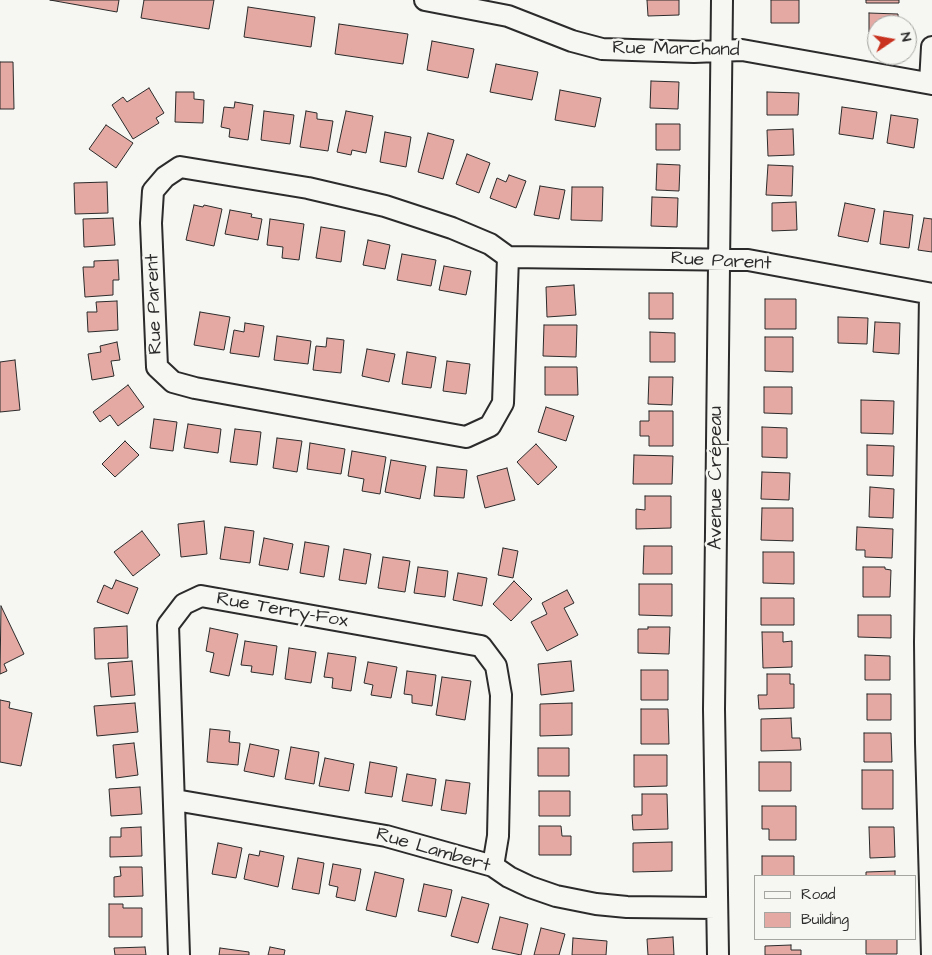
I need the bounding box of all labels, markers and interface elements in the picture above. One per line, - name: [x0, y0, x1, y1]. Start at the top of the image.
- north arrow: [867, 15, 917, 65]
- text: N: [895, 31, 916, 43]
- street label: Rue Marchand: [612, 37, 740, 63]
- street label: Rue Parent: [670, 248, 772, 276]
- street label: Rue Parent: [142, 253, 168, 355]
- street label: Avenue Crépeau: [706, 406, 728, 550]
- street label: Rue Terry-Fox: [214, 588, 350, 634]
- street label: Rue Lambert: [373, 824, 493, 878]
- legend: [754, 875, 917, 940]
- text: Road: [801, 884, 835, 905]
- text: Building: [801, 909, 849, 930]

